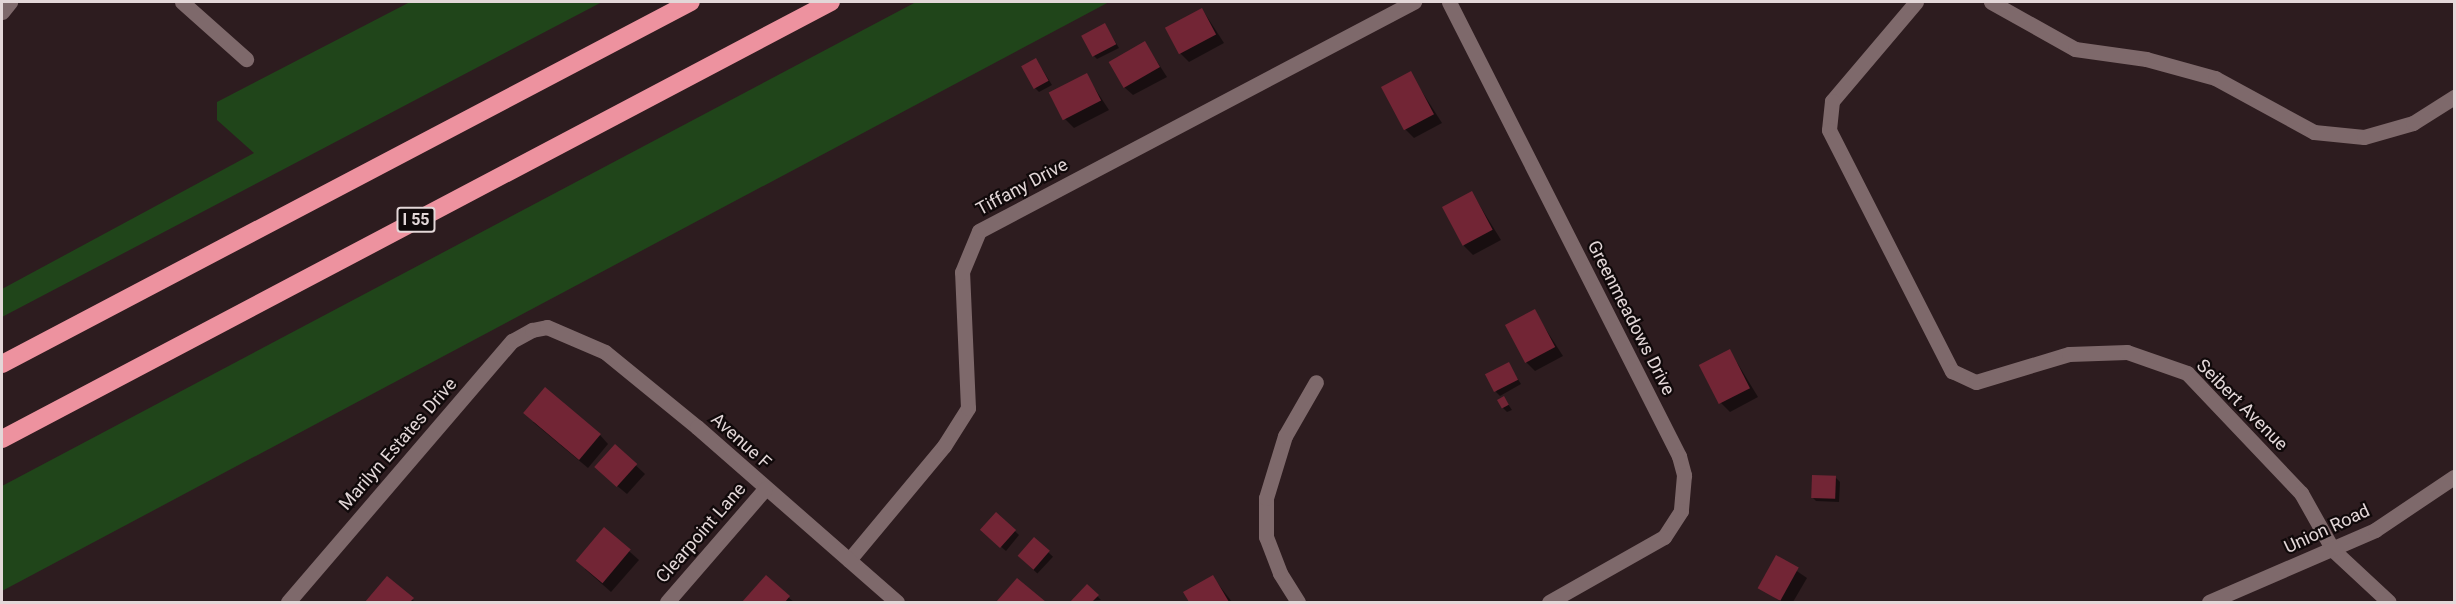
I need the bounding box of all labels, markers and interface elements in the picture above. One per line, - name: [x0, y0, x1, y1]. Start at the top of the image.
- street label: Tiffany Drive: [972, 154, 1072, 220]
- road number: I 55: [395, 207, 437, 233]
- street label: Greenmeadows Drive: [1583, 237, 1679, 399]
- street label: Seibert Avenue: [2192, 355, 2292, 455]
- street label: Marilyn Estates Drive: [335, 373, 461, 515]
- street label: Avenue F: [707, 408, 775, 474]
- street label: Clearpoint Lane: [652, 479, 750, 587]
- street label: Union Road: [2281, 500, 2373, 558]

